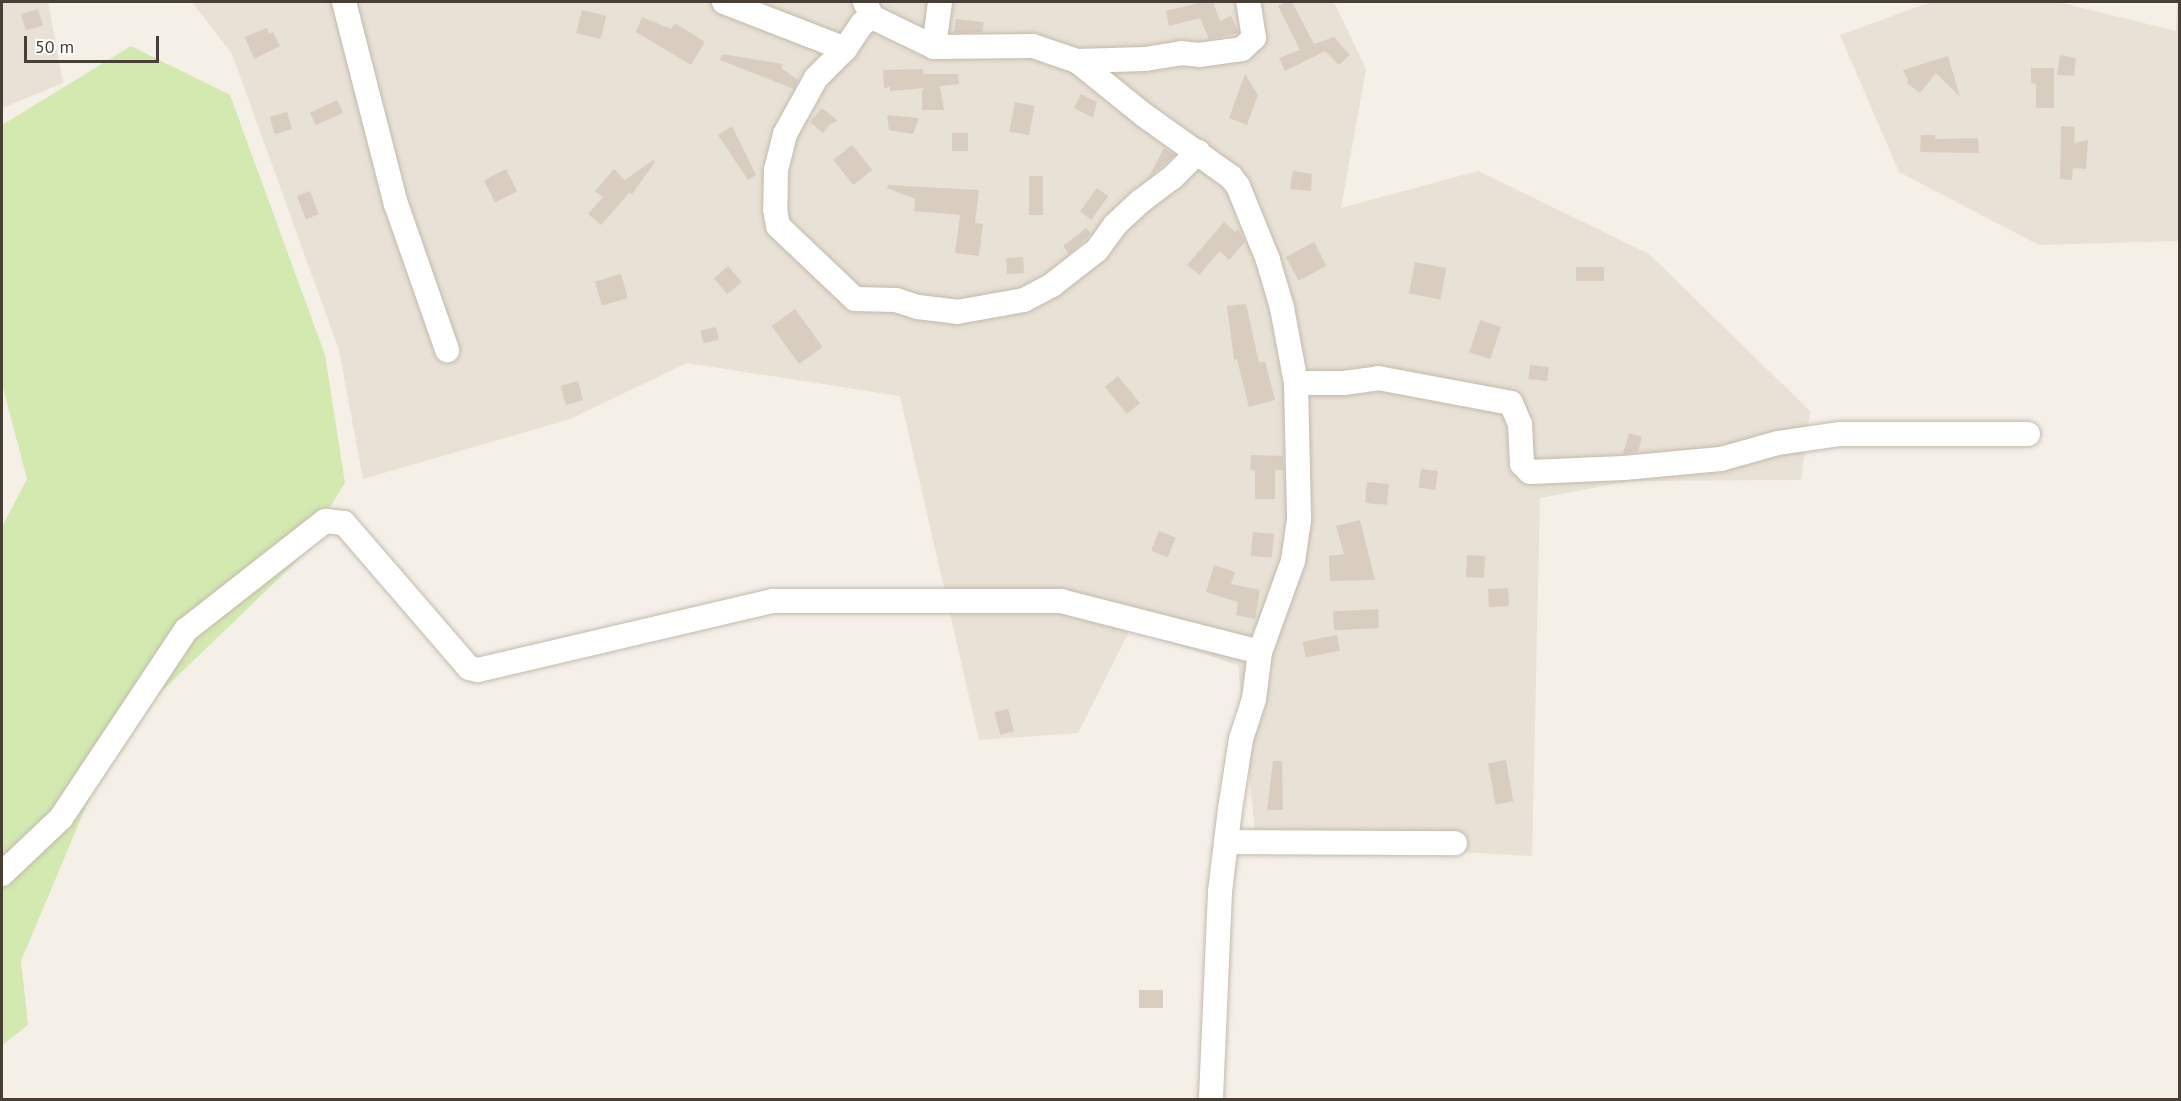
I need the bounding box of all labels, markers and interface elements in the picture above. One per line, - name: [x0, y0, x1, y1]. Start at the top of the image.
- scale bar: [27, 24, 162, 62]
- text: 50 m: [35, 35, 74, 58]

